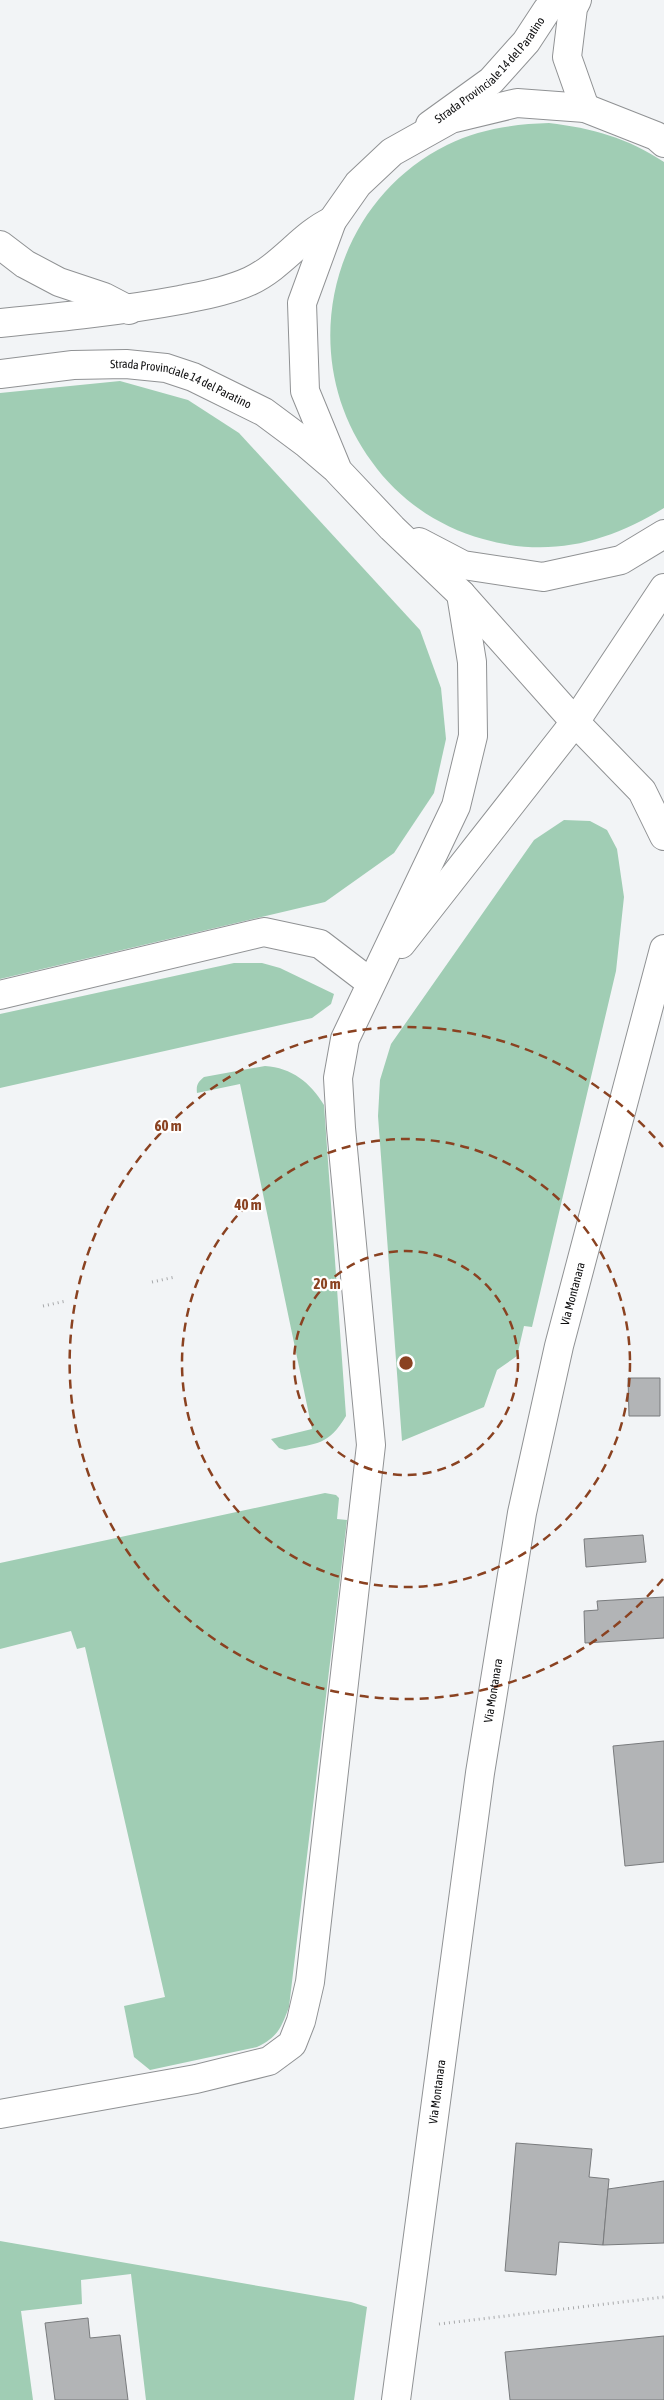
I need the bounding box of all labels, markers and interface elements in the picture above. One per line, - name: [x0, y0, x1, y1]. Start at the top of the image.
- street label: Strada Provinciale 14 del Paratino: [432, 14, 548, 126]
- street label: Strada Provinciale 14 del Paratino: [110, 357, 254, 412]
- text: 60 m: [155, 1117, 182, 1134]
- text: 40 m: [234, 1196, 262, 1213]
- street label: Via Montanara: [558, 1261, 588, 1327]
- text: 20 m: [314, 1275, 341, 1292]
- centre of rings: [397, 1354, 415, 1372]
- street label: Via Montanara: [481, 1658, 505, 1724]
- street label: Via Montanara: [426, 2059, 449, 2125]

